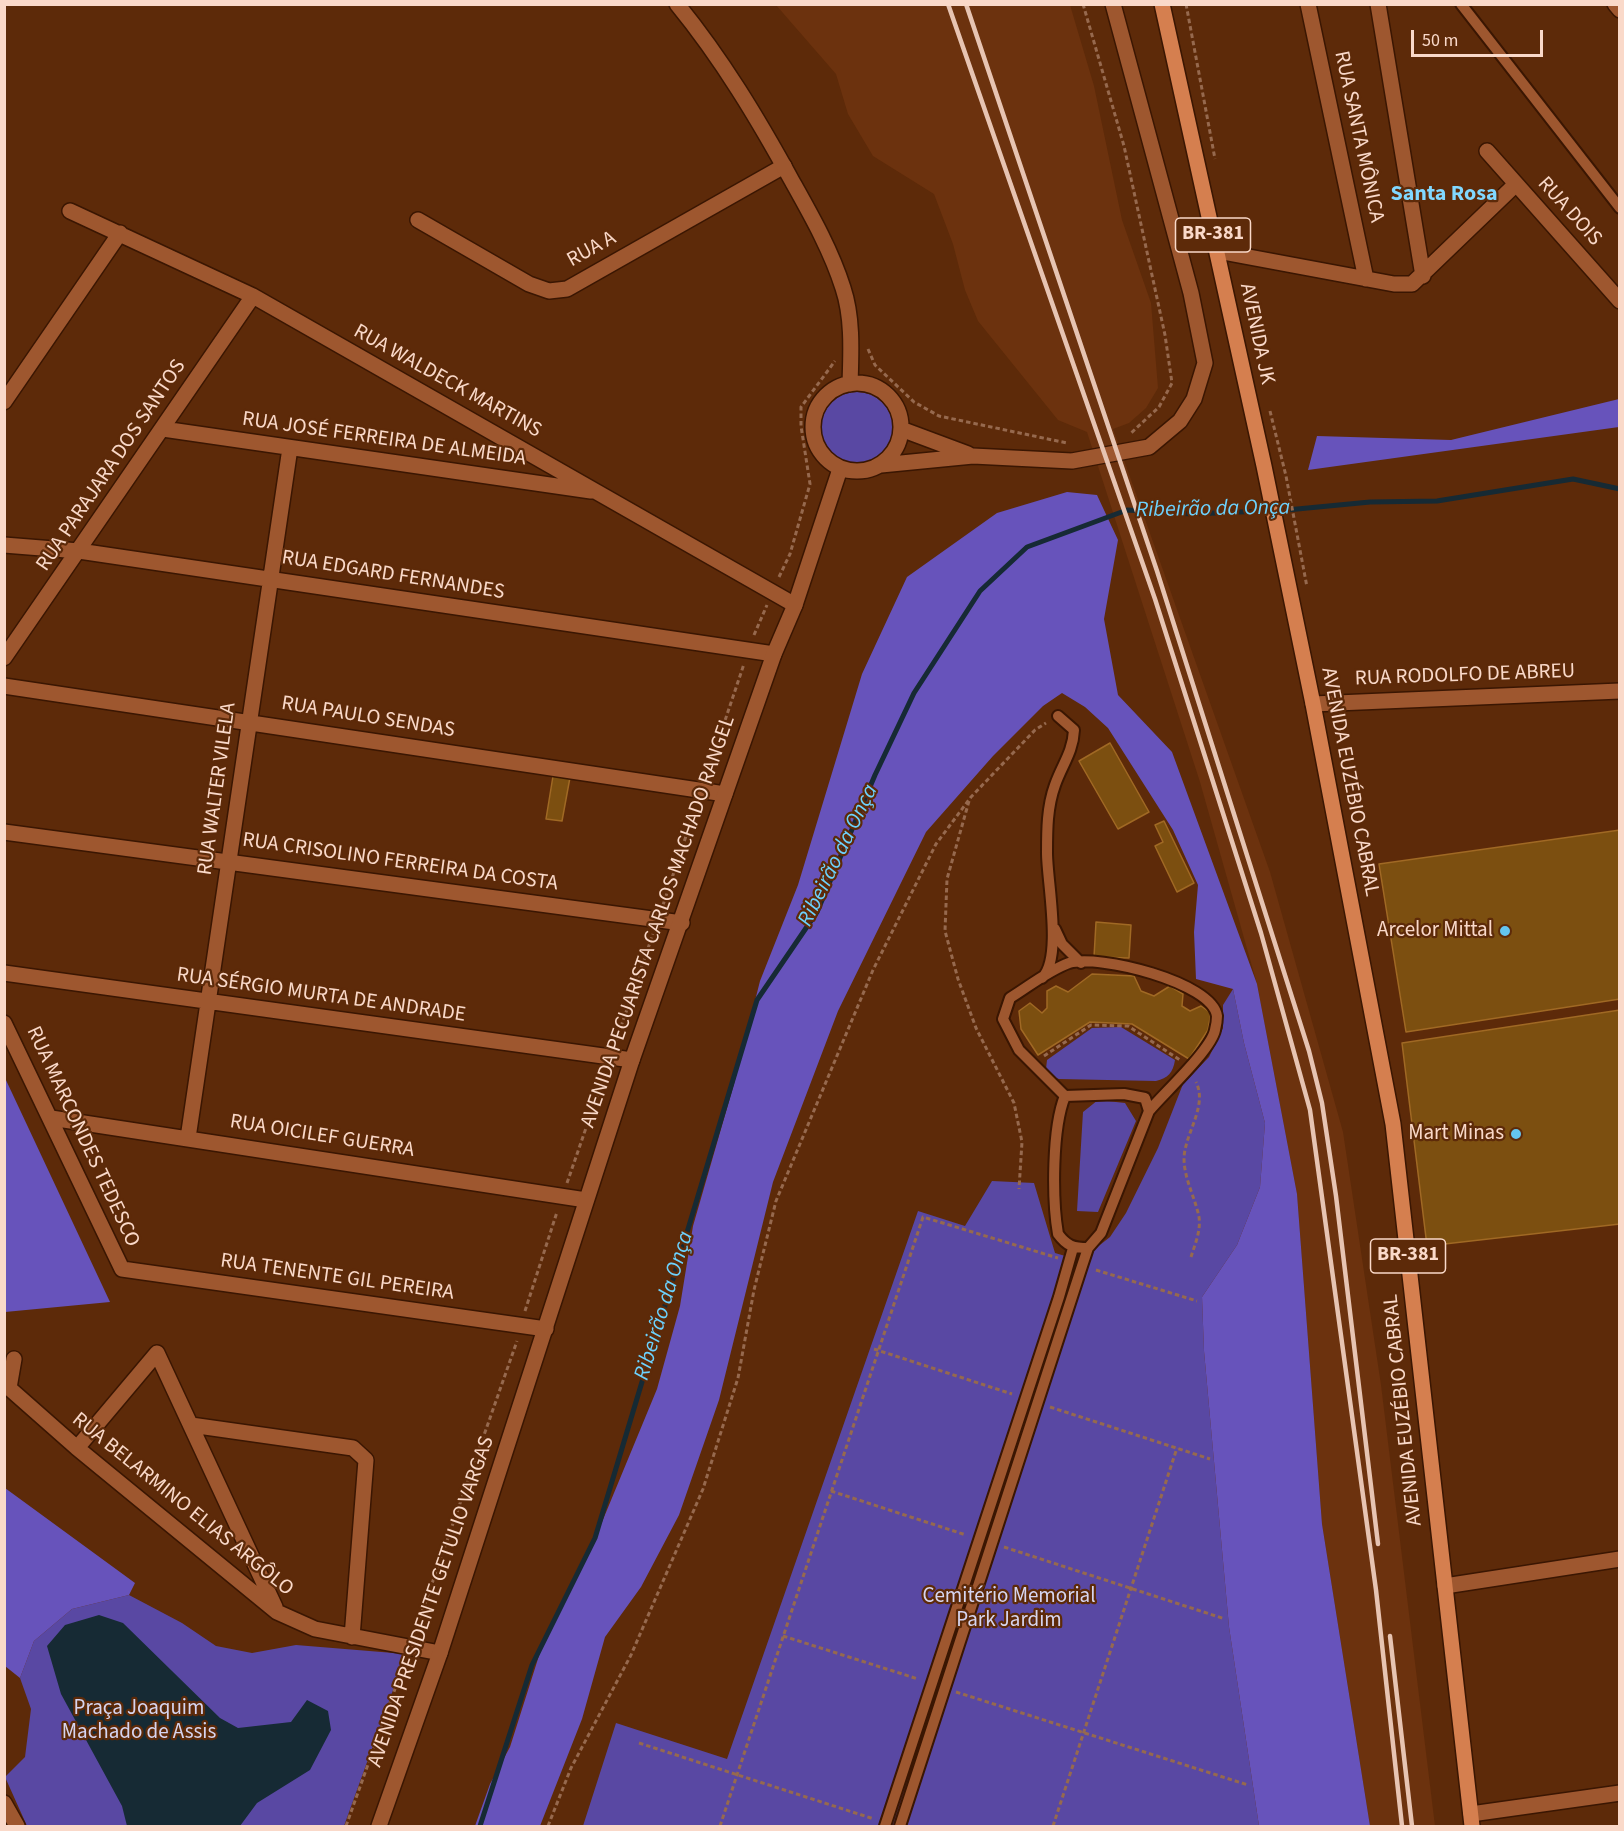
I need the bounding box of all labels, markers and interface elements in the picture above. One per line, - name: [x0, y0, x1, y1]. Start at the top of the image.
- scale bar: [1414, 18, 1546, 56]
- text: 50 m: [1422, 28, 1458, 53]
- street label: RUA SANTA MÔNICA: [1328, 49, 1388, 225]
- street label: RUA DOIS: [1531, 172, 1607, 252]
- district label: Santa Rosa: [1390, 182, 1498, 208]
- road number: BR-381: [1176, 218, 1250, 252]
- street label: RUA A: [563, 226, 621, 274]
- street label: AVENIDA JK: [1233, 281, 1279, 387]
- street label: RUA WALDECK MARTINS: [349, 320, 545, 444]
- street label: RUA PARAJARA DOS SANTOS: [32, 355, 192, 577]
- street label: RUA JOSÉ FERREIRA DE ALMEIDA: [240, 408, 528, 472]
- water label: Ribeirão da Onça: [1136, 495, 1290, 525]
- street label: RUA EDGARD FERNANDES: [280, 546, 506, 606]
- street label: RUA RODOLFO DE ABREU: [1354, 660, 1576, 692]
- street label: AVENIDA EUZÉBIO CABRAL: [1314, 665, 1384, 899]
- street label: RUA PAULO SENDAS: [279, 692, 457, 744]
- street label: RUA WALTER VILELA: [193, 701, 243, 877]
- street label: AVENIDA PECUARISTA CARLOS MACHADO RANGEL: [576, 713, 742, 1131]
- water label: Ribeirão da Onça: [793, 781, 885, 931]
- street label: RUA CRISOLINO FERREIRA DA COSTA: [241, 828, 559, 898]
- place label: Arcelor Mittal: [1377, 918, 1493, 944]
- marker: Arcelor Mittal: [1498, 924, 1512, 938]
- street label: RUA SÉRGIO MURTA DE ANDRADE: [175, 963, 467, 1029]
- street label: RUA MARCONDES TEDESCO: [20, 1023, 144, 1251]
- street label: RUA OICILEF GUERRA: [228, 1110, 416, 1164]
- place label: Mart Minas: [1408, 1121, 1504, 1147]
- marker: Mart Minas: [1509, 1127, 1523, 1141]
- water label: Ribeirão da Onça: [630, 1228, 700, 1384]
- road number: BR-381: [1370, 1239, 1446, 1273]
- street label: RUA TENENTE GIL PEREIRA: [219, 1249, 455, 1307]
- street label: AVENIDA EUZÉBIO CABRAL: [1379, 1293, 1429, 1527]
- street label: RUA BELARMINO ELIAS ARGÔLO: [66, 1408, 298, 1602]
- street label: AVENIDA PRESIDENTE GETULIO VARGAS: [363, 1433, 501, 1771]
- park label: Cemitério Memorial Park Jardim: [922, 1584, 1096, 1634]
- park label: Praça Joaquim Machado de Assis: [62, 1696, 216, 1746]

